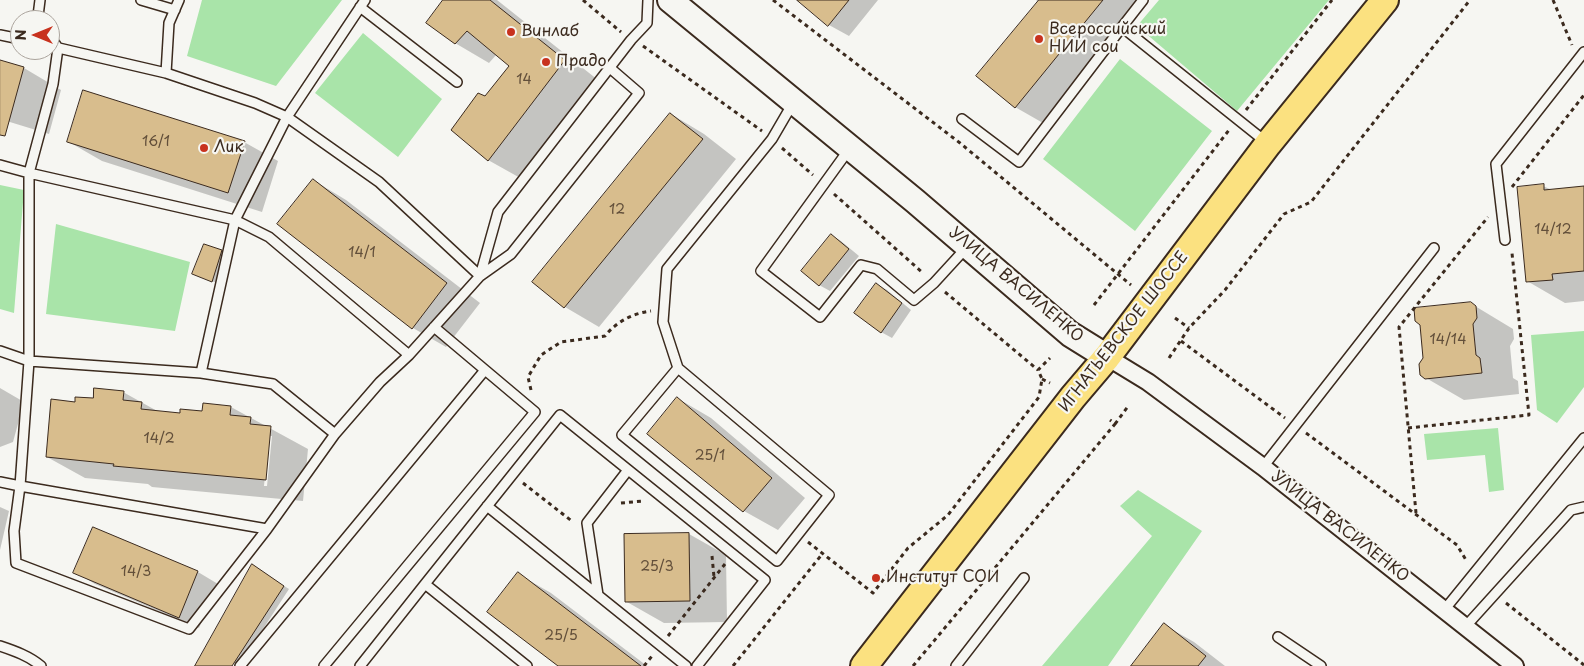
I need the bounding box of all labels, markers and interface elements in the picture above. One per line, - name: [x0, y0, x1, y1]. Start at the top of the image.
- north arrow: [10, 10, 60, 60]
- place label: Всероссийский НИИ сои: [1049, 20, 1166, 58]
- place label: Винлаб: [521, 22, 579, 42]
- marker: Винлаб: [505, 26, 517, 38]
- text: N: [10, 29, 31, 41]
- marker: Всероссийский НИИ сои: [1033, 33, 1045, 45]
- place label: Прадо: [556, 52, 607, 72]
- marker: Прадо: [540, 56, 552, 68]
- house number: 14: [516, 72, 532, 88]
- house number: 16/1: [142, 134, 170, 150]
- place label: Лик: [214, 138, 244, 158]
- marker: Лик: [198, 142, 210, 154]
- house number: 12: [609, 202, 625, 218]
- house number: 14/12: [1534, 222, 1572, 238]
- street label: УЛИЦА ВАСИЛЕНКО: [945, 223, 1087, 347]
- house number: 14/1: [348, 245, 376, 261]
- street label: ИГНАТЬЕВСКОЕ ШОССЕ: [1055, 248, 1193, 416]
- house number: 14/14: [1430, 332, 1466, 348]
- house number: 14/2: [143, 431, 175, 447]
- house number: 25/1: [695, 448, 725, 464]
- street label: УЛИЦА ВАСИЛЕНКО: [1267, 467, 1413, 587]
- house number: 25/3: [640, 559, 674, 575]
- house number: 14/3: [121, 564, 151, 580]
- place label: Институт СОИ: [886, 568, 999, 588]
- marker: Институт СОИ: [870, 572, 882, 584]
- house number: 25/5: [544, 628, 578, 644]

